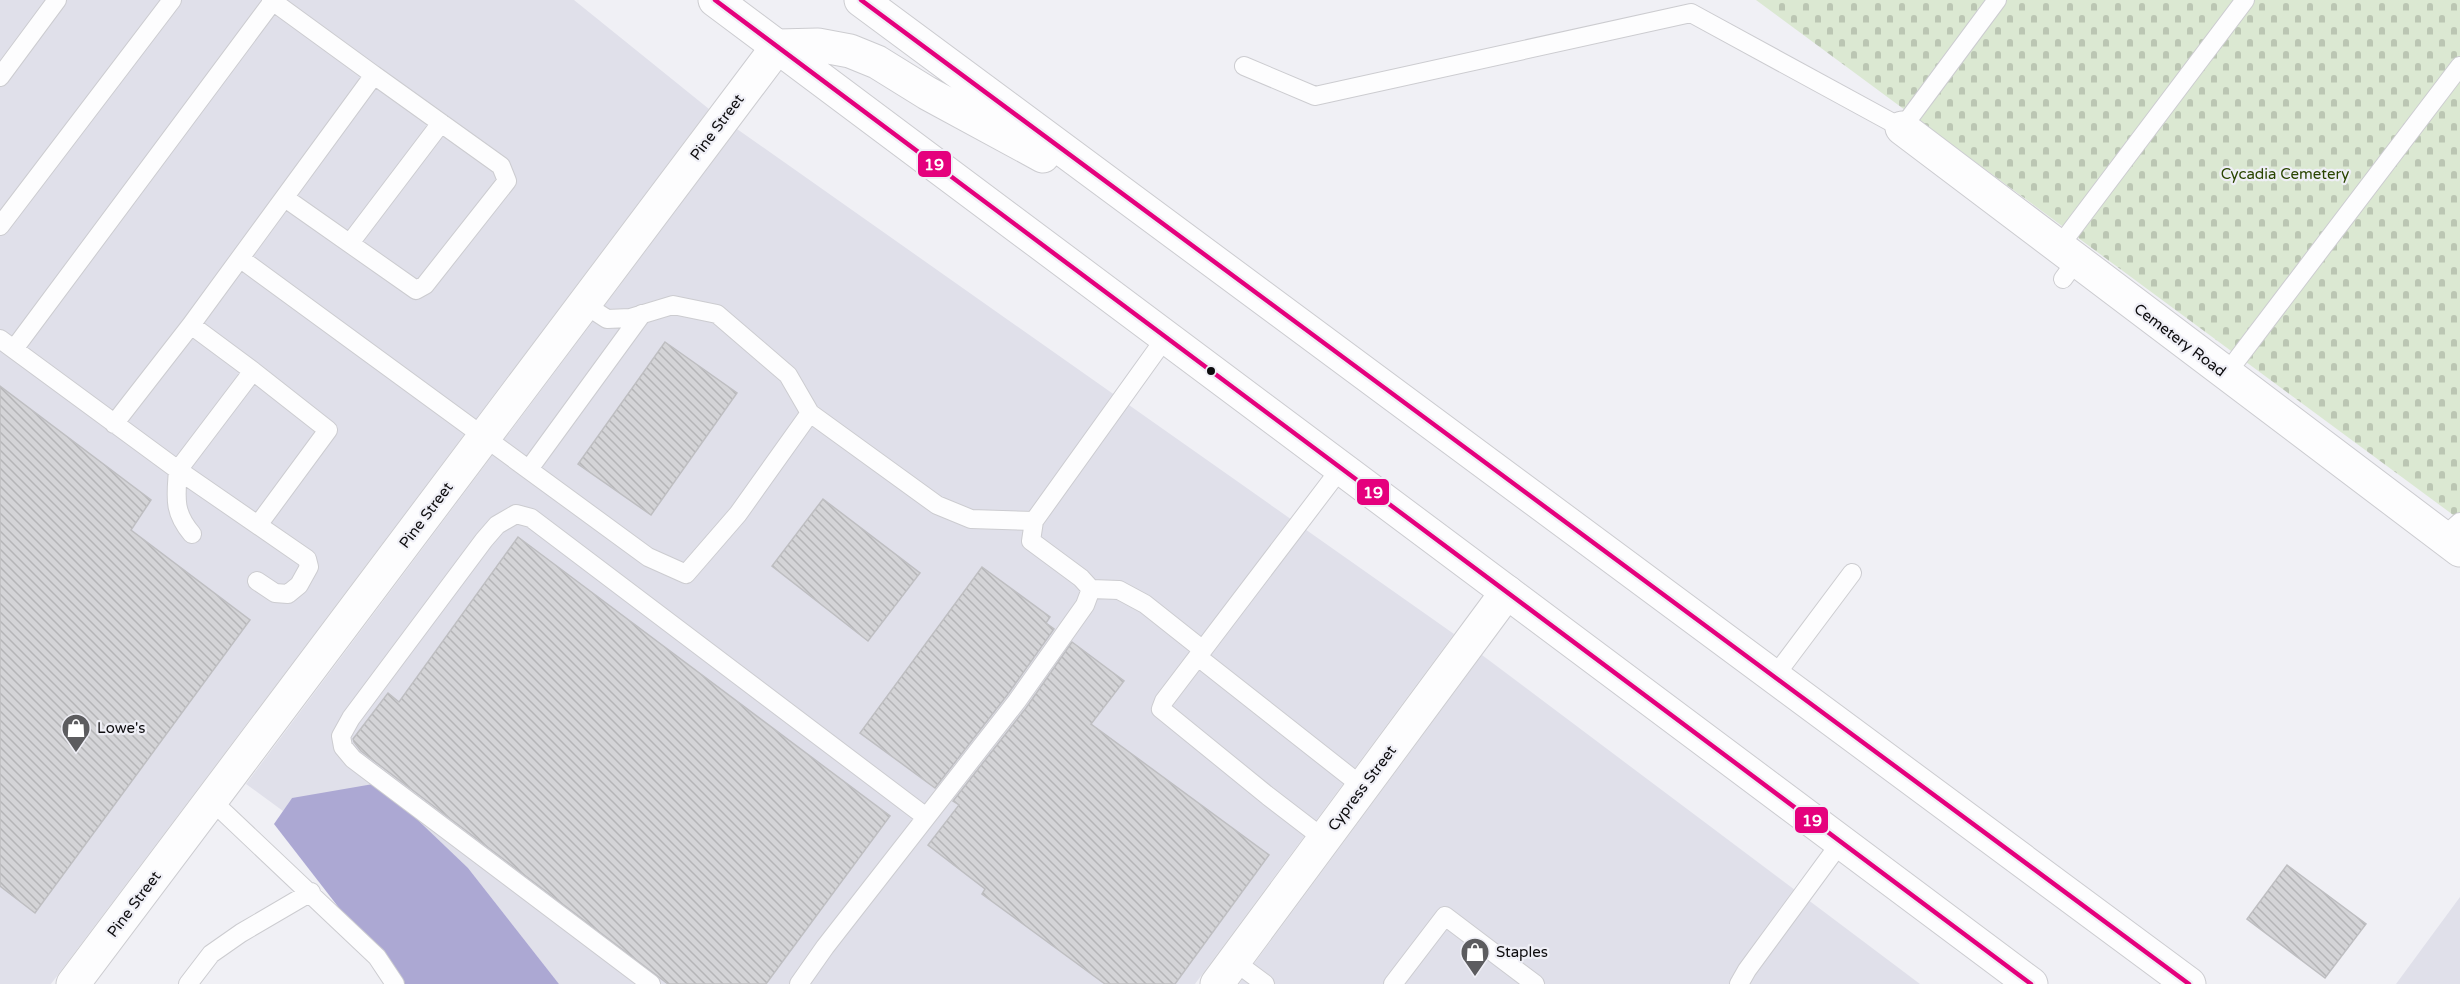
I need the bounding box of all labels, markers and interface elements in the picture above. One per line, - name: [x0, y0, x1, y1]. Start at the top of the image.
- street label: Pine Street: [686, 90, 748, 164]
- line badge: 19: [917, 150, 952, 178]
- text: 19: [924, 155, 944, 175]
- park label: Cycadia Cemetery: [2221, 165, 2349, 183]
- street label: Cemetery Road: [2130, 300, 2230, 380]
- unlabelled marker: [1205, 365, 1217, 377]
- street label: Pine Street: [395, 478, 457, 552]
- line badge: 19: [1356, 478, 1390, 506]
- text: 19: [1363, 483, 1383, 503]
- shop icon: Lowe's: [60, 712, 92, 754]
- place label: Lowe's: [97, 719, 145, 737]
- street label: Cypress Street: [1324, 741, 1400, 834]
- line badge: 19: [1794, 806, 1829, 834]
- text: 19: [1802, 811, 1822, 831]
- street label: Pine Street: [103, 867, 165, 941]
- shop icon: Staples: [1459, 936, 1491, 978]
- place label: Staples: [1496, 943, 1548, 961]

